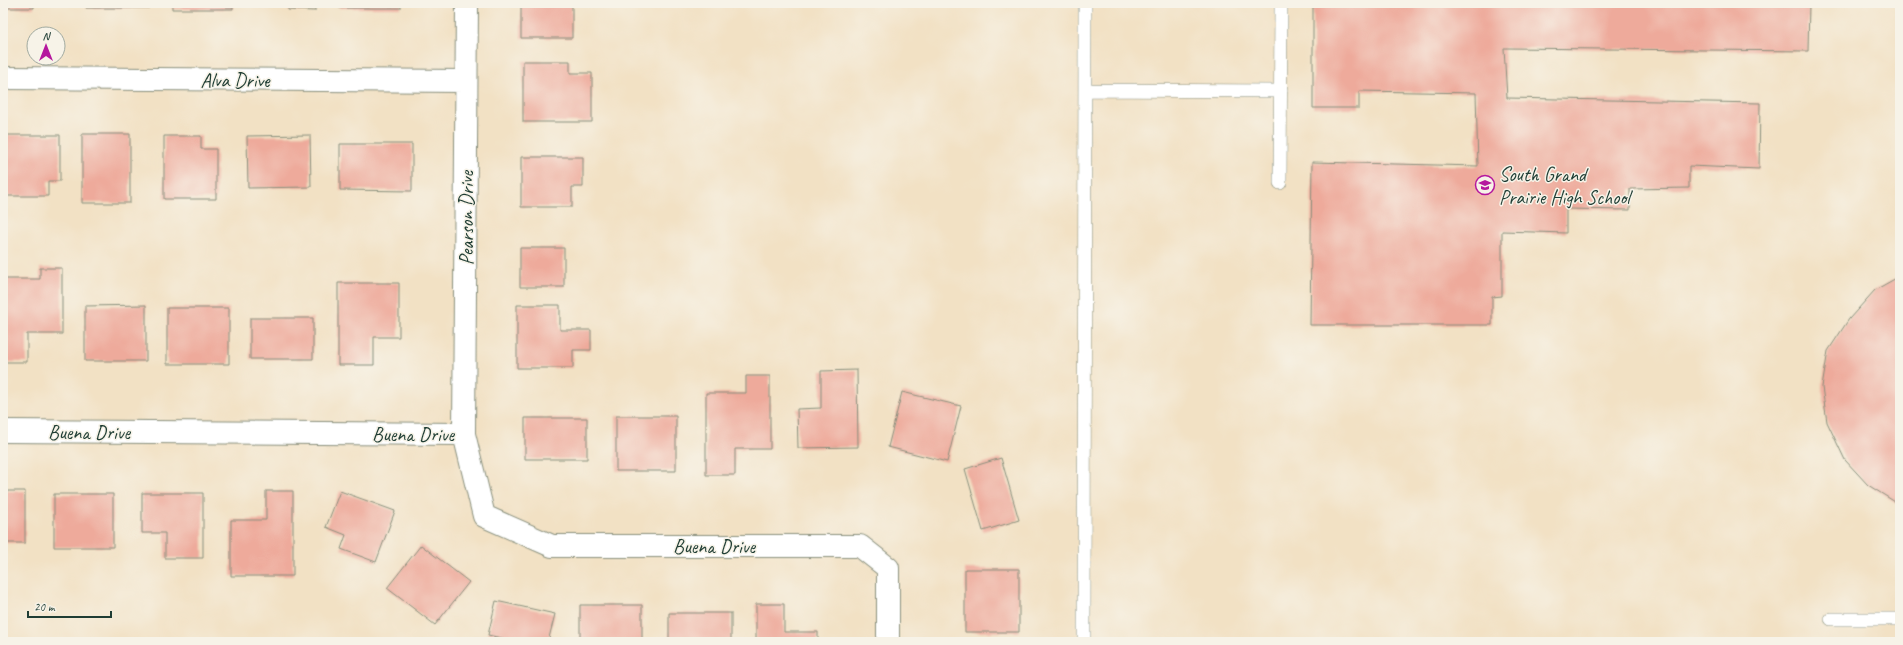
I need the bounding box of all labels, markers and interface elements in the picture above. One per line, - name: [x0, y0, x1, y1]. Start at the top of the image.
- north arrow: [26, 26, 66, 66]
- text: N: [43, 29, 52, 43]
- street label: Alva Drive: [200, 68, 271, 93]
- place label: South Grand Prairie High School: [1499, 162, 1633, 210]
- street label: Pearson Drive: [454, 169, 479, 265]
- school or university icon: South Grand Prairie High School: [1474, 174, 1496, 196]
- street label: Buena Drive: [48, 420, 131, 445]
- street label: Buena Drive: [372, 422, 455, 447]
- street label: Buena Drive: [673, 534, 756, 559]
- scale bar: [28, 593, 111, 619]
- text: 20 m: [34, 599, 56, 615]

